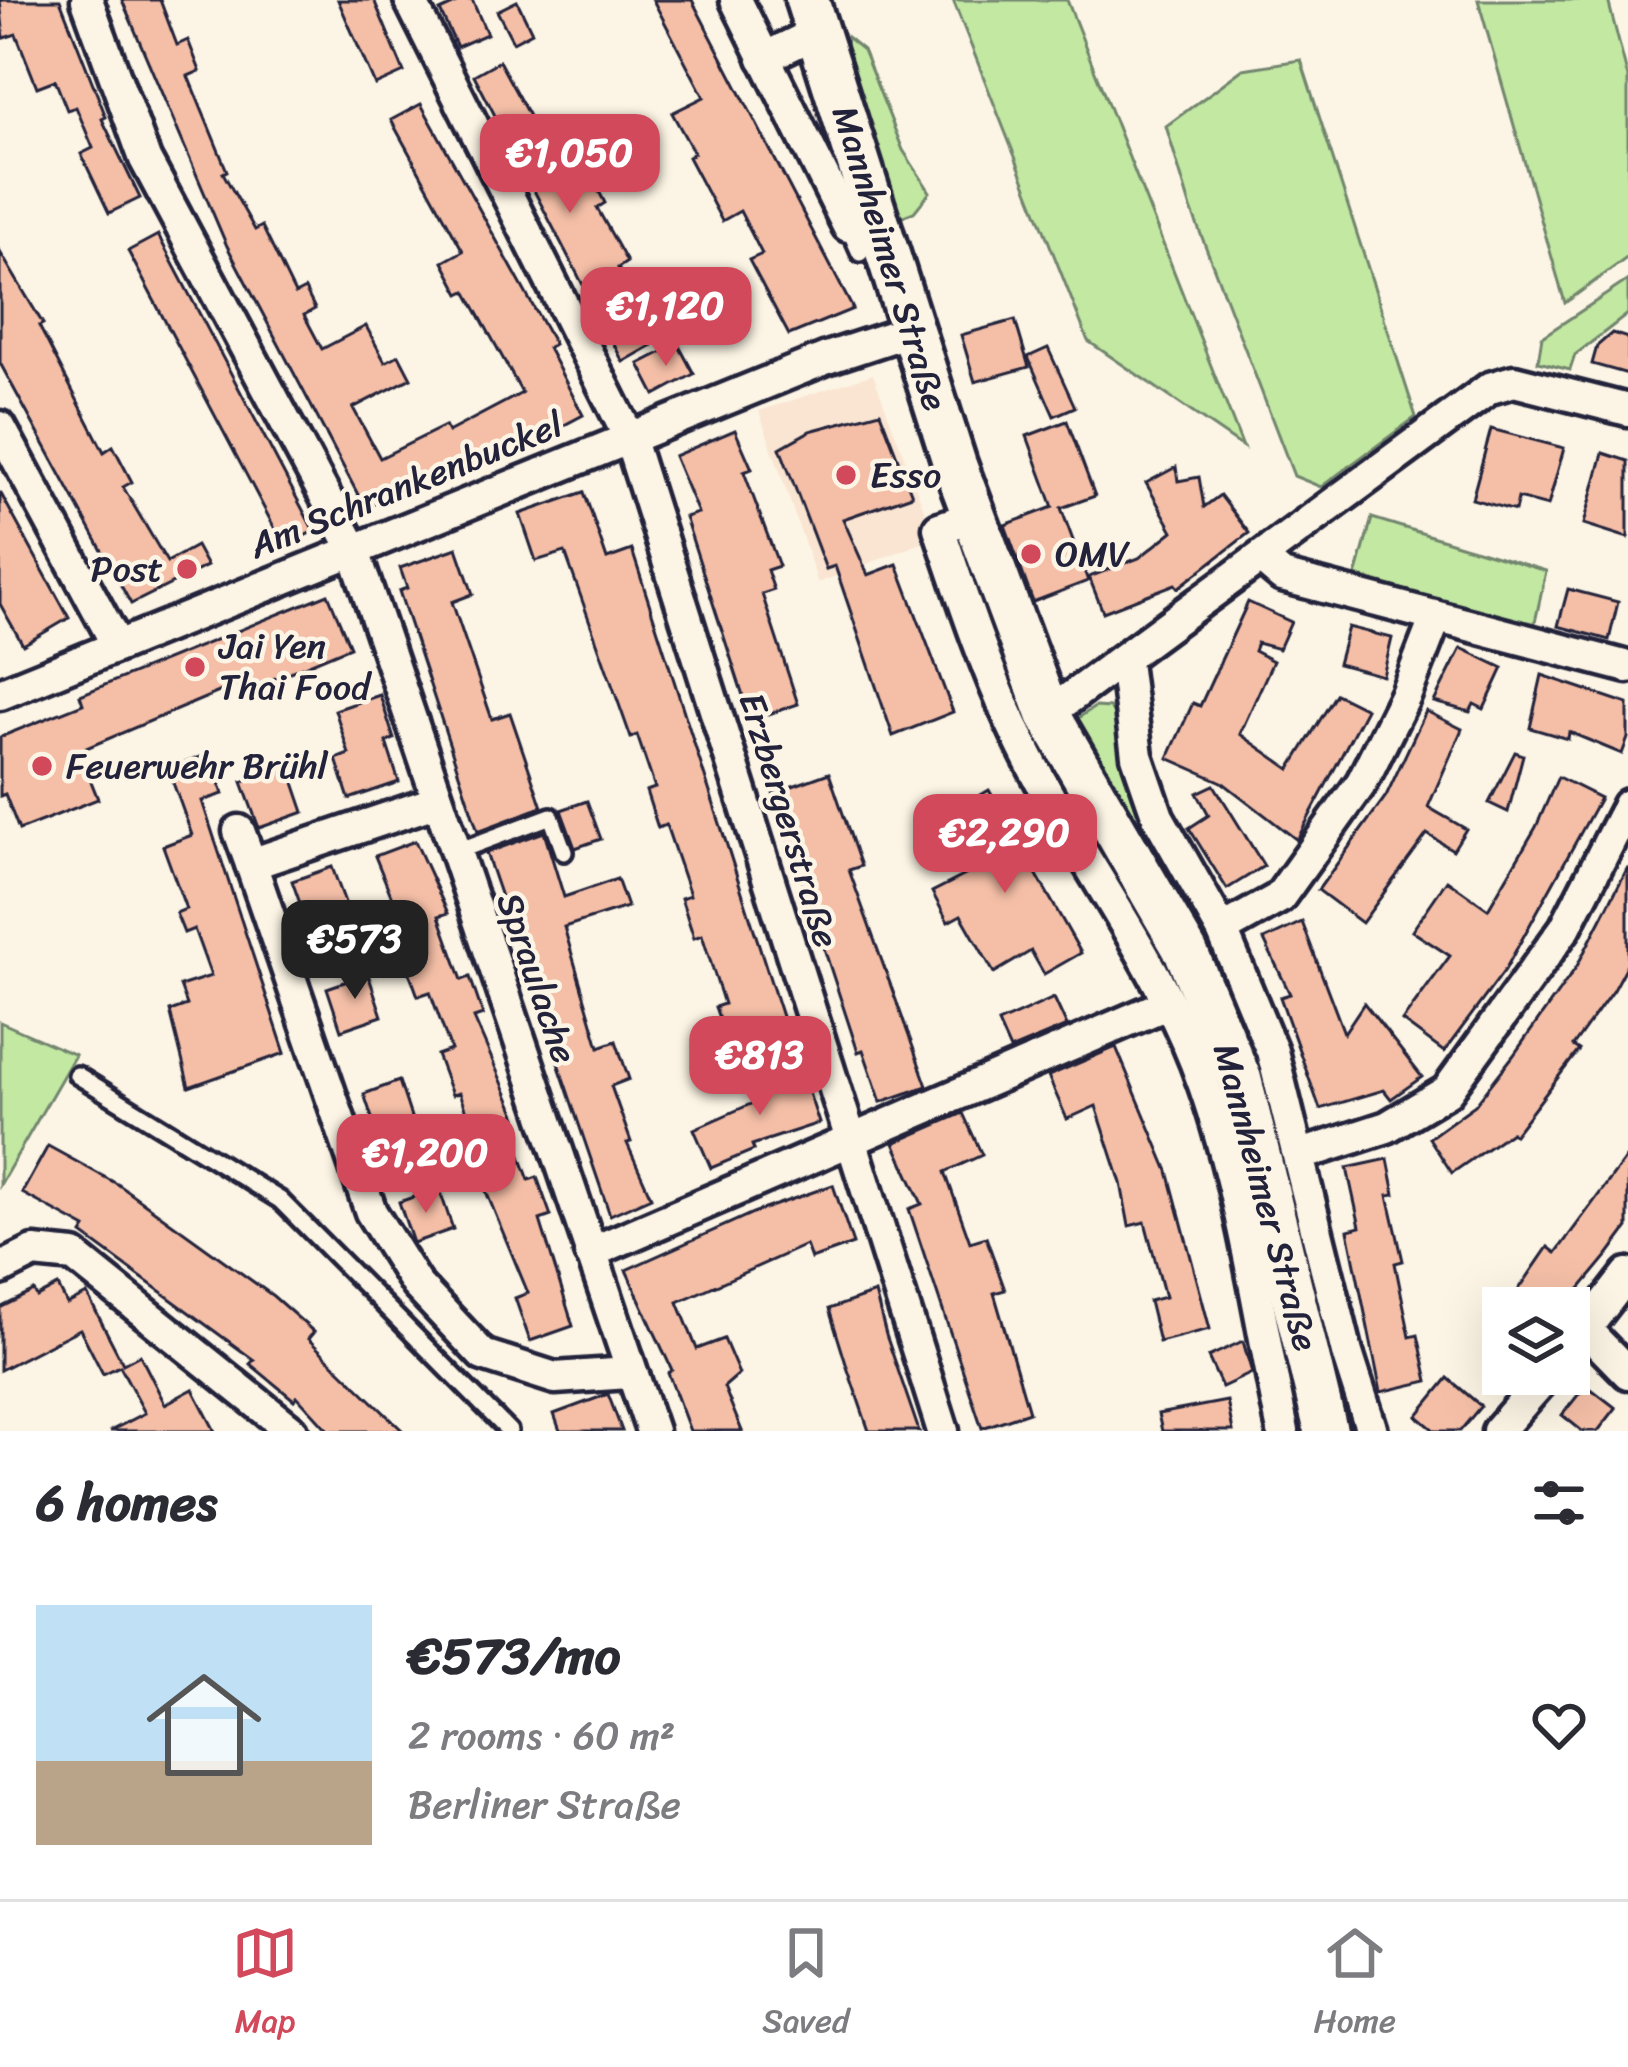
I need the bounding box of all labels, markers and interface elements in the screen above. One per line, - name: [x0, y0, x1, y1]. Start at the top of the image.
- street label: Mannheimer Straße: [813, 98, 967, 418]
- pin: €1,050: [472, 114, 668, 216]
- text: €1,050: [507, 118, 633, 187]
- pin: €1,120: [568, 267, 764, 369]
- text: €1,120: [607, 271, 725, 340]
- street label: Am Schrankenbuckel: [238, 393, 573, 578]
- place label: Esso: [870, 443, 941, 507]
- marker: Esso: [833, 462, 859, 488]
- place label: OMV: [1055, 522, 1131, 586]
- place label: Post: [91, 537, 163, 601]
- marker: OMV: [1018, 541, 1044, 567]
- marker: Post: [174, 556, 200, 582]
- place label: Jai Yen Thai Food: [217, 614, 373, 719]
- marker: Jai Yen Thai Food: [182, 654, 208, 680]
- street label: Erzbergerstraße: [720, 684, 858, 956]
- place label: Feuerwehr Brühl: [66, 734, 329, 798]
- marker: Feuerwehr Brühl: [29, 753, 55, 779]
- pin: €2,290: [907, 794, 1103, 896]
- text: €2,290: [940, 798, 1070, 867]
- street label: Spraulache: [478, 884, 596, 1072]
- pin: €573: [284, 900, 426, 1002]
- text: €573: [308, 904, 402, 973]
- pin: €813: [689, 1016, 831, 1118]
- text: €813: [716, 1020, 804, 1089]
- street label: Mannheimer Straße: [1194, 1036, 1338, 1358]
- pin: €1,200: [328, 1114, 524, 1216]
- text: €1,200: [364, 1118, 488, 1187]
- map controls: [1482, 1287, 1590, 1395]
- button: layers: [1482, 1287, 1590, 1395]
- text: 6 homes: [36, 1458, 217, 1548]
- icon: filters: [1526, 1470, 1592, 1536]
- text: €573/mo: [408, 1611, 621, 1701]
- icon: home: [132, 1653, 276, 1797]
- icon: heart: [1526, 1692, 1592, 1758]
- text: 2 rooms · 60 m²: [408, 1701, 675, 1770]
- text: Berliner Straße: [408, 1770, 681, 1839]
- tab: Map: [232, 1920, 298, 2050]
- tab: Saved: [762, 1920, 849, 2050]
- tab: Home: [1313, 1920, 1396, 2050]

